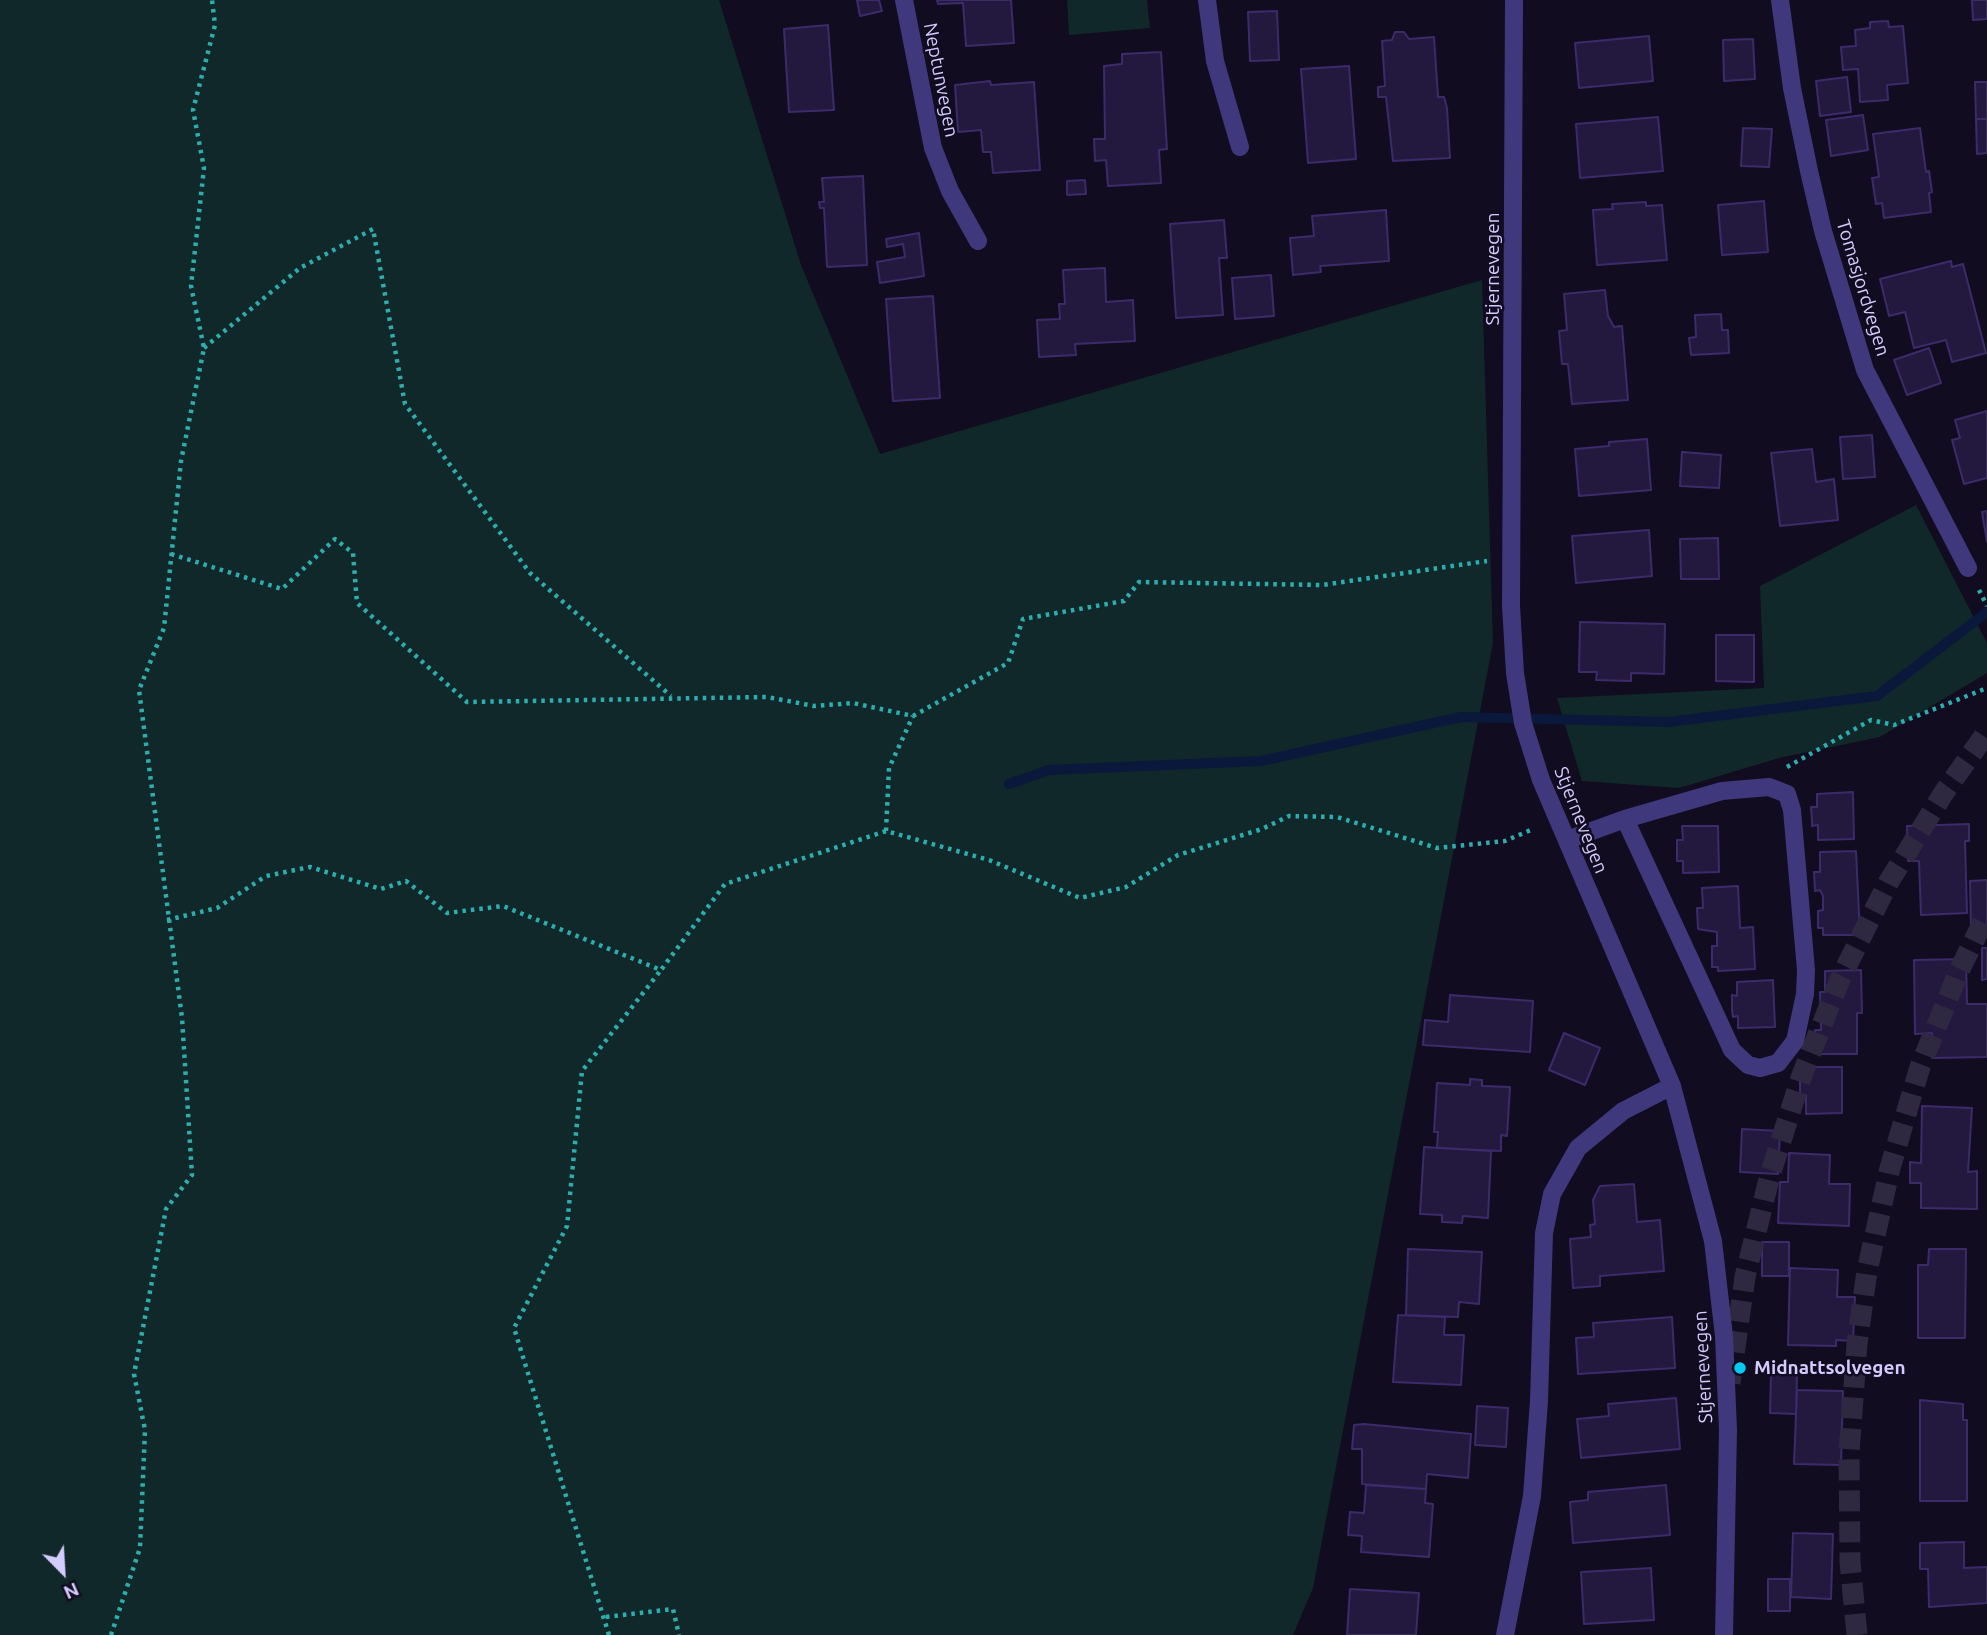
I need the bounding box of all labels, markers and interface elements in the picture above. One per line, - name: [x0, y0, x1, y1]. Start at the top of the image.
- street label: Neptunvegen: [919, 21, 963, 139]
- street label: Stjernevegen: [1482, 212, 1504, 326]
- street label: Tomasjordvegen: [1831, 217, 1895, 359]
- street label: Stjernevegen: [1549, 763, 1613, 877]
- street label: Stjernevegen: [1689, 1310, 1717, 1424]
- place label: Midnattsolvegen: [1754, 1357, 1906, 1379]
- marker: Midnattsolvegen: [1732, 1360, 1748, 1376]
- north arrow: [28, 1537, 98, 1607]
- text: N: [61, 1578, 82, 1604]

